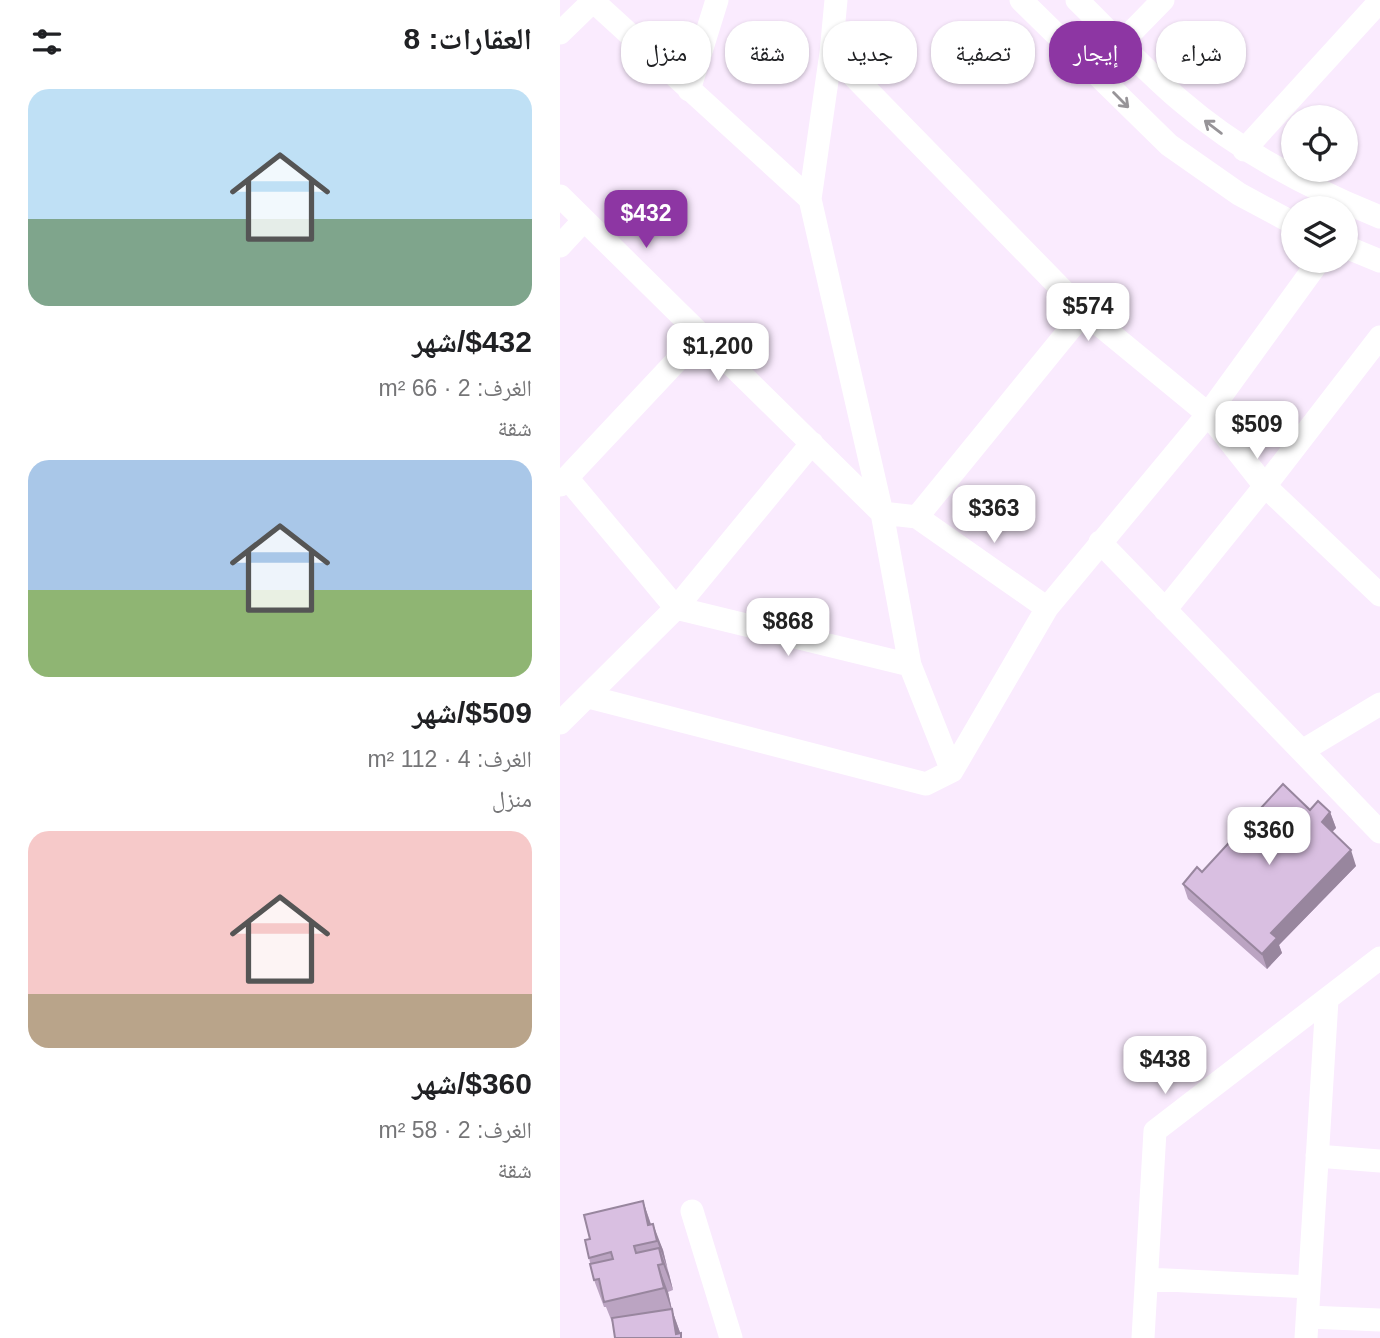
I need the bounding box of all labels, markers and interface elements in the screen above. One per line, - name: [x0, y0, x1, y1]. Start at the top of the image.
- chip: منزل: [621, 21, 711, 84]
- chip: شقة: [725, 21, 809, 84]
- chip: جديد: [823, 21, 917, 84]
- chip: تصفية: [931, 21, 1035, 84]
- chip: إيجار: [1049, 21, 1142, 84]
- chip: شراء: [1156, 21, 1246, 84]
- text: العقارات: 8: [404, 22, 532, 55]
- icon: filters: [28, 23, 66, 61]
- one-way arrow: [1113, 91, 1130, 108]
- map controls: [1281, 105, 1358, 273]
- button: locate: [1281, 105, 1358, 182]
- one-way arrow: [1204, 119, 1222, 134]
- icon: home: [217, 134, 343, 260]
- pin: $432: [605, 190, 687, 250]
- button: layers: [1281, 196, 1358, 273]
- text: $432: [620, 200, 672, 226]
- pin: $574: [1047, 284, 1129, 343]
- text: $574: [1062, 293, 1114, 319]
- pin: $1,200: [661, 324, 775, 383]
- text: $432/شهر: [412, 325, 532, 358]
- text: $1,200: [683, 333, 753, 359]
- text: الغرف: 2 · 66 m²: [378, 375, 532, 401]
- pin: $509: [1216, 402, 1298, 461]
- text: $509: [1231, 411, 1283, 437]
- text: شقة: [498, 415, 532, 441]
- pin: $363: [953, 486, 1035, 545]
- text: $363: [968, 495, 1020, 521]
- icon: home: [217, 505, 343, 631]
- pin: $868: [747, 598, 829, 658]
- text: $868: [762, 608, 814, 634]
- text: $509/شهر: [412, 696, 532, 729]
- text: الغرف: 4 · 112 m²: [367, 746, 532, 772]
- text: منزل: [492, 786, 532, 812]
- pin: $360: [1228, 808, 1310, 867]
- text: $360: [1243, 817, 1295, 843]
- icon: home: [217, 876, 343, 1002]
- pin: $438: [1124, 1036, 1206, 1096]
- text: $438: [1139, 1046, 1191, 1072]
- text: $360/شهر: [412, 1067, 532, 1100]
- text: الغرف: 2 · 58 m²: [378, 1117, 532, 1143]
- text: شقة: [498, 1157, 532, 1183]

